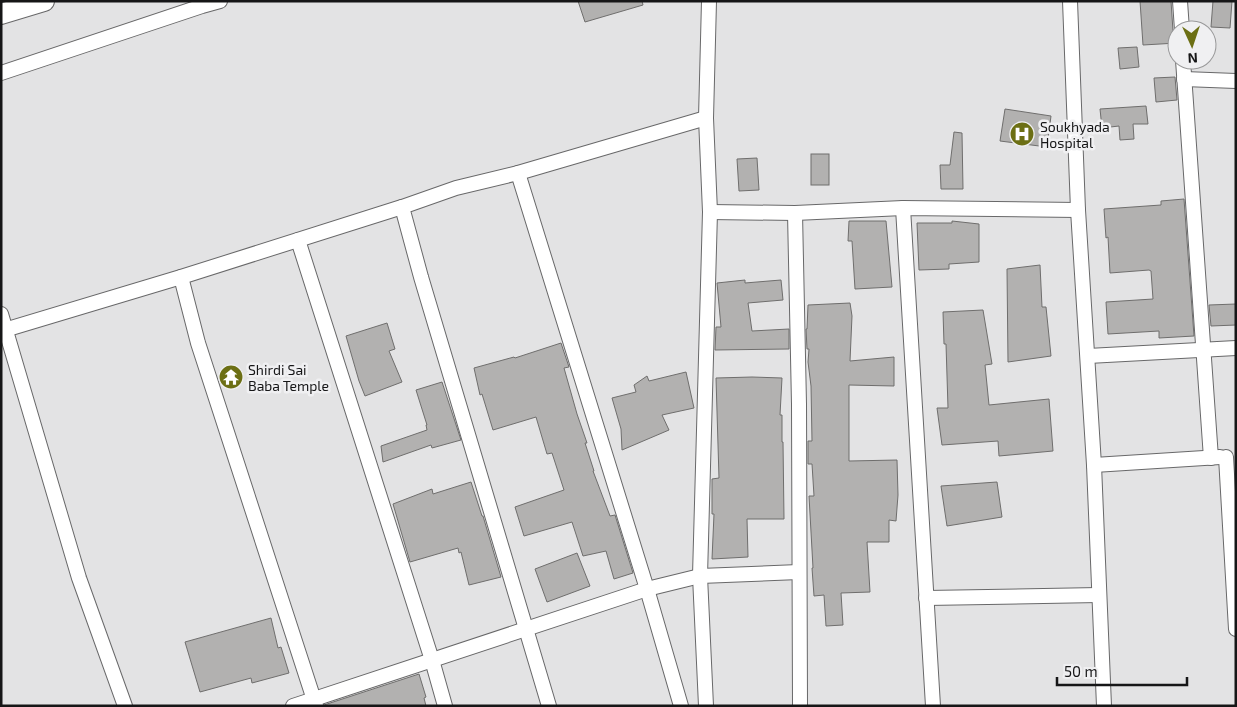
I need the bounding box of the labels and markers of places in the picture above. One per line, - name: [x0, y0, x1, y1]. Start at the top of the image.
- place label: Soukhyada Hospital: [1040, 118, 1110, 151]
- hospital icon: Soukhyada Hospital: [1009, 121, 1035, 147]
- place label: Shirdi Sai Baba Temple: [248, 361, 329, 394]
- temple icon: Shirdi Sai Baba Temple: [218, 364, 244, 390]

